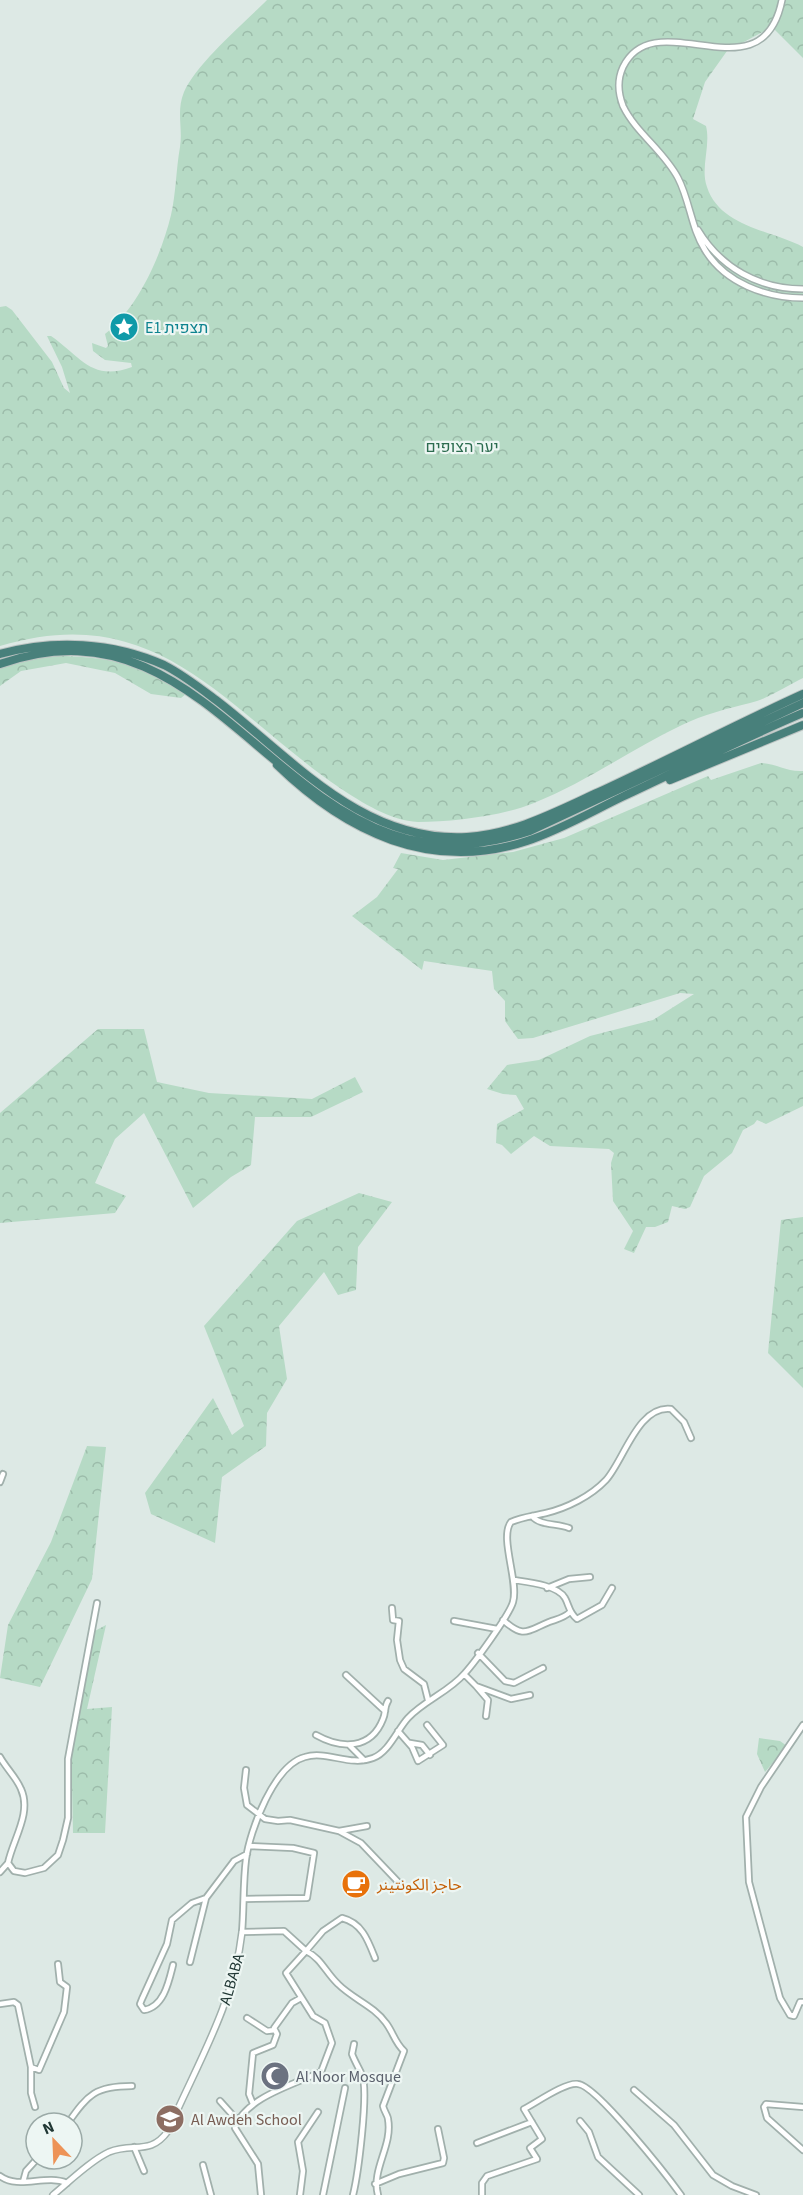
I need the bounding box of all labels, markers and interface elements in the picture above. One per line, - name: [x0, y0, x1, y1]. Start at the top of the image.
- place icon: E1 תצפית: [108, 311, 140, 343]
- place label: E1 תצפית: [145, 317, 208, 339]
- park label: יער הצופים: [425, 436, 499, 458]
- cafe icon: حاجز الكونتينر: [340, 1868, 372, 1900]
- place label: حاجز الكونتينر: [376, 1874, 462, 1896]
- street label: ALBABA: [214, 1951, 250, 2008]
- mosque icon: Al Noor Mosque: [259, 2060, 291, 2092]
- place label: Al Noor Mosque: [296, 2066, 401, 2088]
- school or university icon: Al Awdeh School: [154, 2103, 186, 2135]
- place label: Al Awdeh School: [191, 2109, 302, 2131]
- north arrow: [24, 2111, 84, 2171]
- text: N: [39, 2116, 58, 2140]

